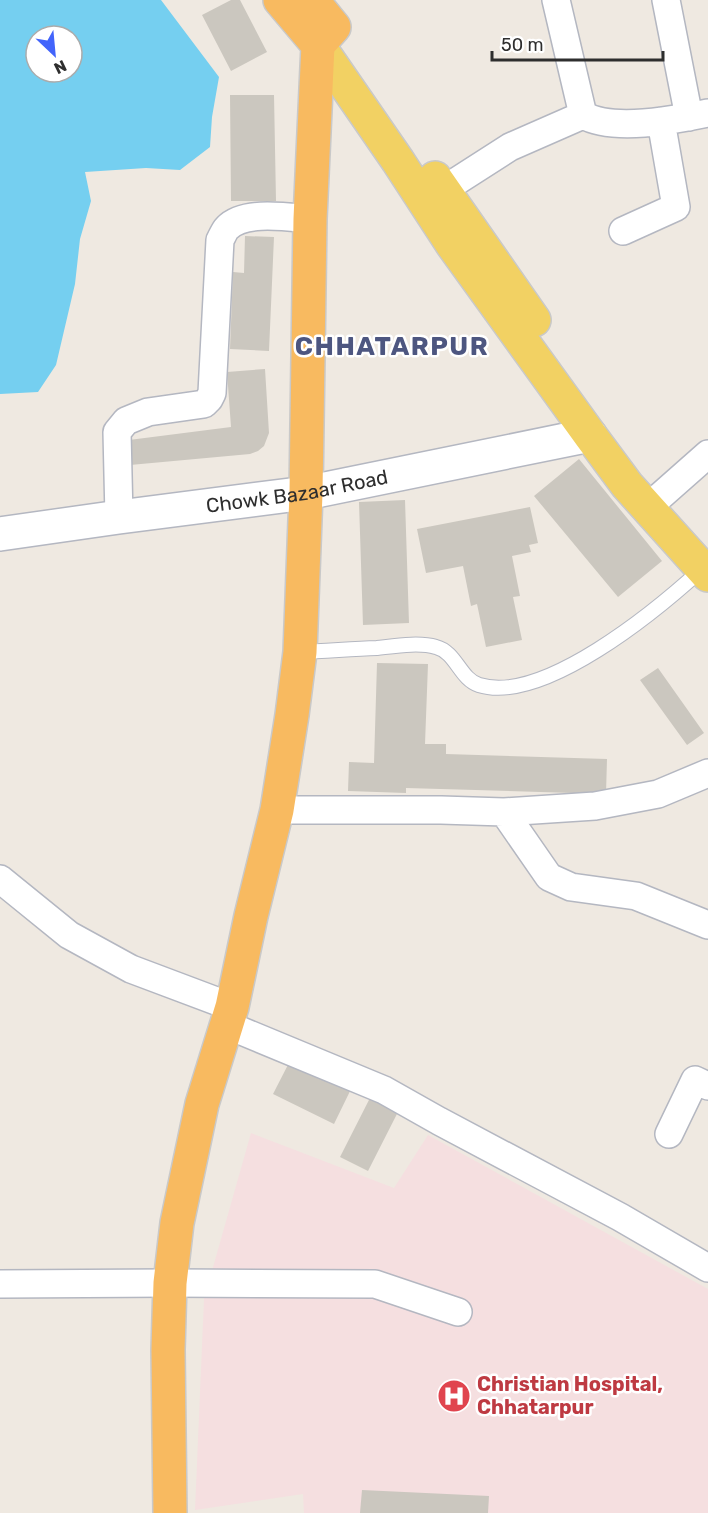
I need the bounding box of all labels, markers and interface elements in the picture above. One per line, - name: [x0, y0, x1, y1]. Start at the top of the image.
- north arrow: [24, 24, 84, 84]
- scale bar: [492, 24, 663, 62]
- text: 50 m: [501, 34, 544, 56]
- text: N: [51, 56, 70, 78]
- district label: CHHATARPUR: [295, 331, 489, 362]
- street label: Chowk Bazaar Road: [205, 465, 390, 518]
- place label: Christian Hospital, Chhatarpur: [477, 1372, 663, 1419]
- hospital icon: Christian Hospital, Chhatarpur: [436, 1378, 472, 1414]

